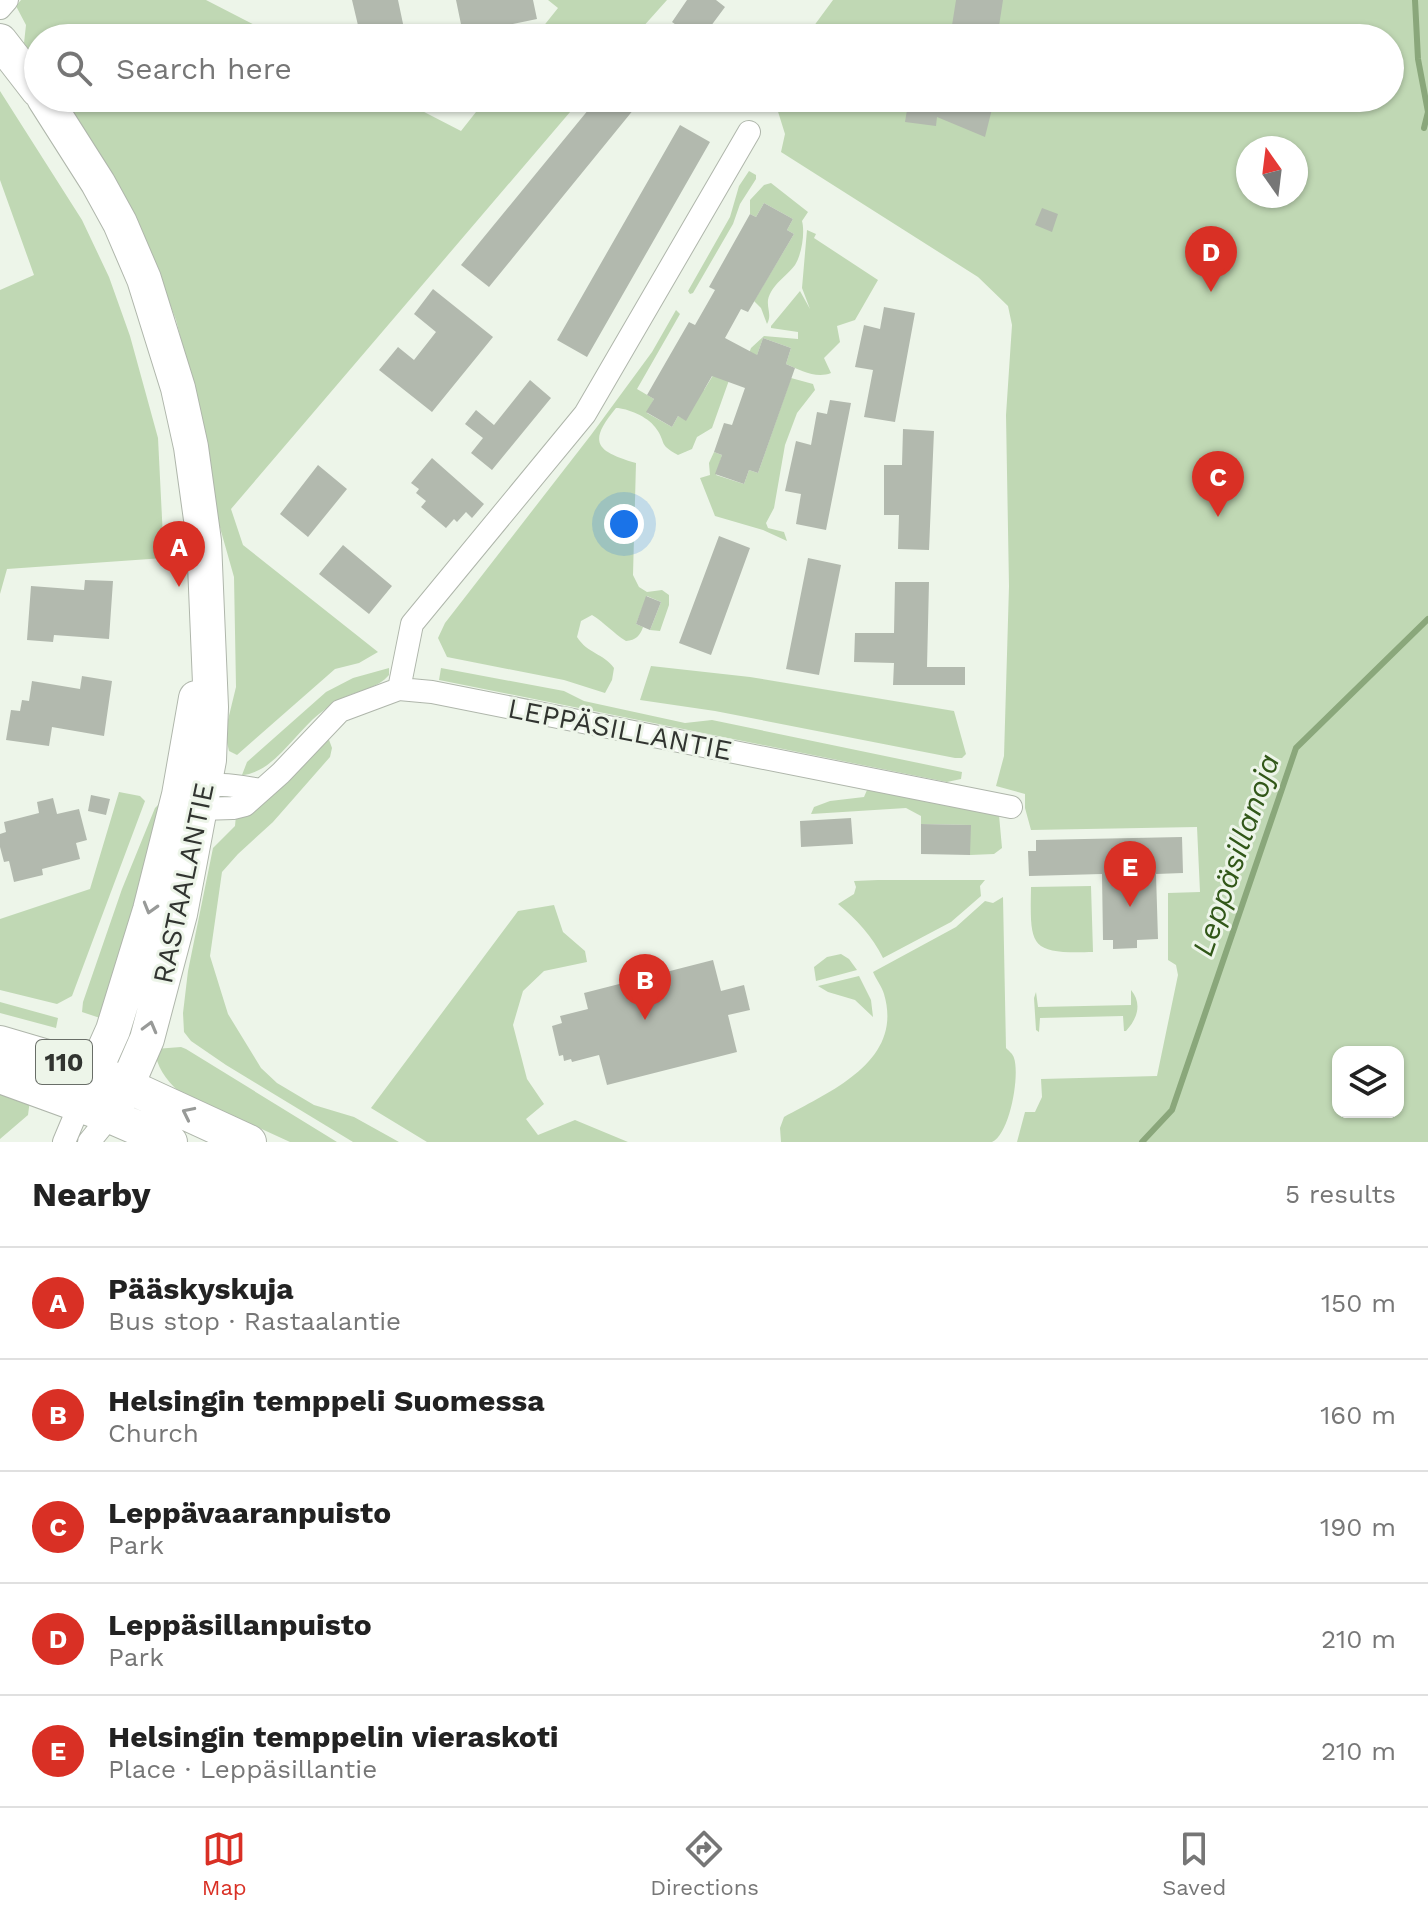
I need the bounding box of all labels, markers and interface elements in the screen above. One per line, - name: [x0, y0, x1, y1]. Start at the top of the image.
- search box: [24, 24, 1404, 112]
- icon: search: [52, 46, 96, 90]
- text: Search here: [116, 51, 292, 86]
- north arrow: [1236, 136, 1308, 208]
- pin: D: [1185, 226, 1237, 292]
- pin: C: [1192, 451, 1244, 517]
- your location: [604, 504, 644, 544]
- pin: A: [153, 521, 205, 587]
- street label: LEPPÄSILLANTIE: [505, 692, 735, 767]
- water label: Leppäsillanoja: [1185, 749, 1286, 960]
- street label: RASTAALANTIE: [146, 780, 221, 986]
- pin: E: [1104, 841, 1156, 907]
- one-way arrow: [143, 901, 159, 915]
- pin: B: [619, 954, 671, 1020]
- one-way arrow: [141, 1020, 157, 1034]
- road number: 110: [36, 1040, 92, 1084]
- map controls: [1332, 1046, 1404, 1118]
- button: layers: [1332, 1046, 1404, 1118]
- one-way arrow: [182, 1107, 197, 1123]
- text: Nearby: [32, 1174, 151, 1214]
- text: 5 results: [1285, 1179, 1396, 1209]
- text: Pääskyskuja: [108, 1271, 294, 1306]
- text: A: [49, 1288, 67, 1318]
- text: 150 m: [1321, 1288, 1396, 1318]
- text: Bus stop · Rastaalantie: [108, 1306, 401, 1336]
- text: Helsingin temppeli Suomessa: [108, 1383, 545, 1418]
- text: B: [49, 1400, 67, 1430]
- text: 160 m: [1320, 1400, 1396, 1430]
- text: Church: [108, 1418, 199, 1448]
- text: Leppävaaranpuisto: [108, 1495, 391, 1530]
- text: C: [49, 1512, 67, 1542]
- text: 190 m: [1320, 1512, 1396, 1542]
- text: Park: [108, 1530, 164, 1560]
- text: Leppäsillanpuisto: [108, 1607, 372, 1642]
- text: D: [49, 1624, 67, 1654]
- text: 210 m: [1321, 1624, 1396, 1654]
- text: Park: [108, 1642, 164, 1672]
- text: Helsingin temppelin vieraskoti: [108, 1719, 558, 1754]
- text: E: [50, 1736, 66, 1766]
- text: 210 m: [1321, 1736, 1396, 1766]
- text: Place · Leppäsillantie: [108, 1754, 377, 1784]
- tab: Map: [202, 1827, 247, 1900]
- tab: Directions: [650, 1827, 759, 1900]
- tab: Saved: [1162, 1827, 1226, 1900]

